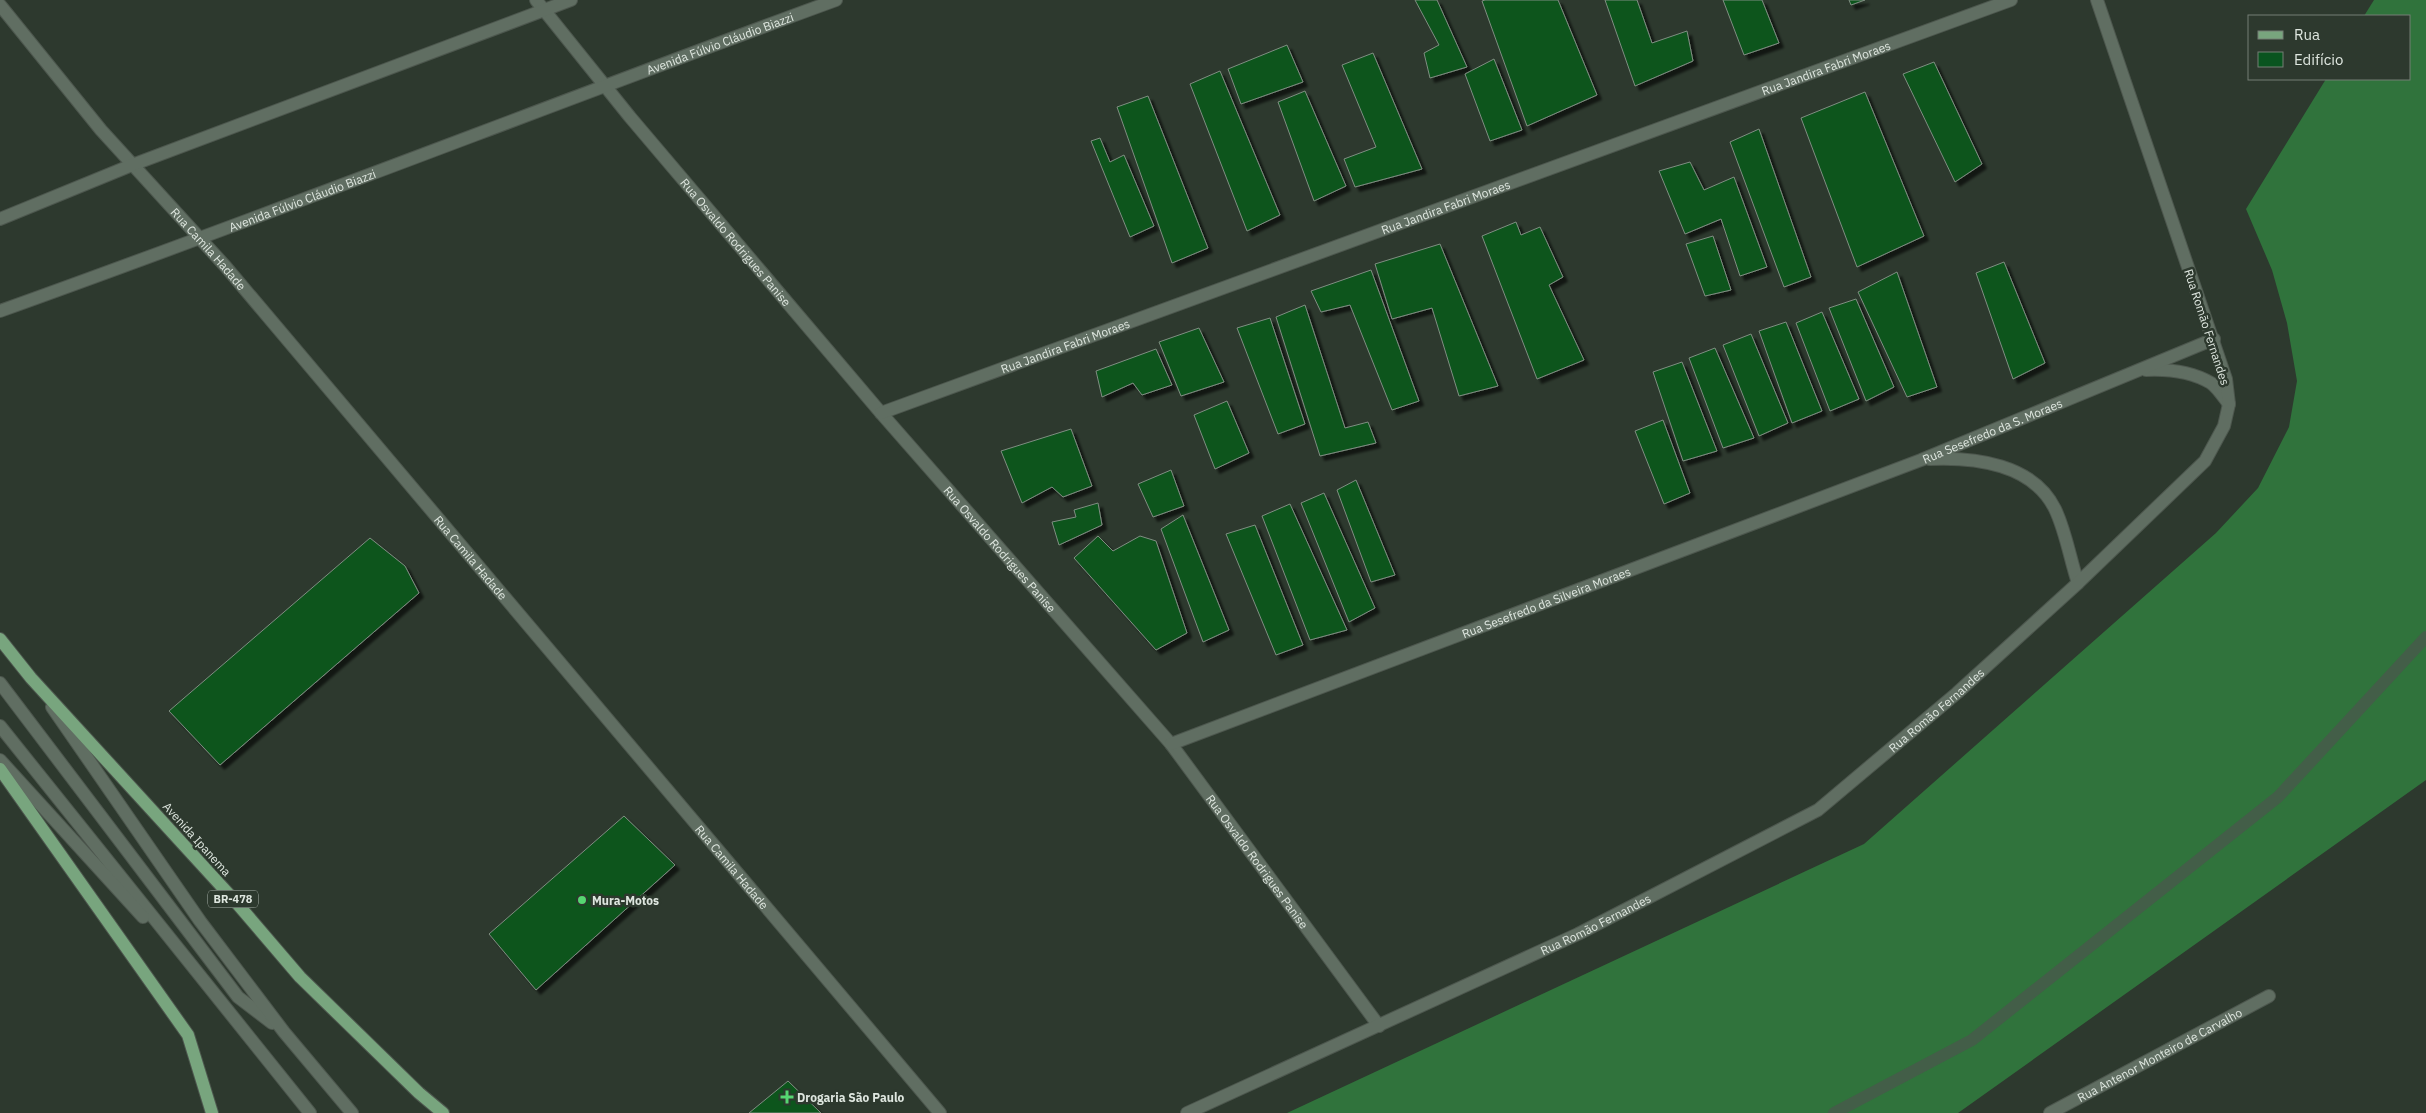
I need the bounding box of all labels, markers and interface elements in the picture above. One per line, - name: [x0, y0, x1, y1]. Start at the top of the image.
- street label: Avenida Fúlvio Cláudio Biazzi: [644, 9, 795, 77]
- legend: [2248, 15, 2411, 80]
- text: Rua: [2294, 25, 2320, 44]
- street label: Rua Jandira Fabri Moraes: [1759, 37, 1893, 98]
- text: Edifício: [2294, 50, 2343, 69]
- street label: Avenida Fúlvio Cláudio Biazzi: [227, 166, 378, 234]
- street label: Rua Osvaldo Rodrigues Panise: [678, 175, 795, 309]
- street label: Rua Jandira Fabri Moraes: [1379, 176, 1512, 237]
- street label: Rua Camila Hadade: [168, 204, 250, 293]
- street label: Rua Romão Fernandes: [2181, 267, 2233, 387]
- street label: Rua Jandira Fabri Moraes: [998, 315, 1132, 376]
- street label: Rua Sesefredo da S. Moraes: [1920, 395, 2065, 466]
- street label: Rua Osvaldo Rodrigues Panise: [941, 483, 1060, 616]
- street label: Rua Camila Hadade: [431, 512, 511, 603]
- street label: Rua Sesefredo da Silveira Moraes: [1459, 563, 1633, 641]
- street label: Rua Romão Fernandes: [1885, 665, 1987, 755]
- street label: Rua Osvaldo Rodrigues Panise: [1203, 791, 1312, 932]
- street label: Avenida Ipanema: [160, 799, 235, 880]
- street label: Rua Camila Hadade: [692, 822, 772, 912]
- street label: Rua Romão Fernandes: [1538, 890, 1653, 958]
- road number: BR-478: [208, 891, 258, 908]
- place label: Mura-Motos: [592, 893, 659, 908]
- marker: Mura-Motos: [576, 894, 588, 906]
- street label: Rua Antenor Monteiro de Carvalho: [2074, 1004, 2245, 1105]
- place label: Drogaria São Paulo: [797, 1090, 905, 1105]
- marker: Drogaria São Paulo: [781, 1091, 793, 1103]

